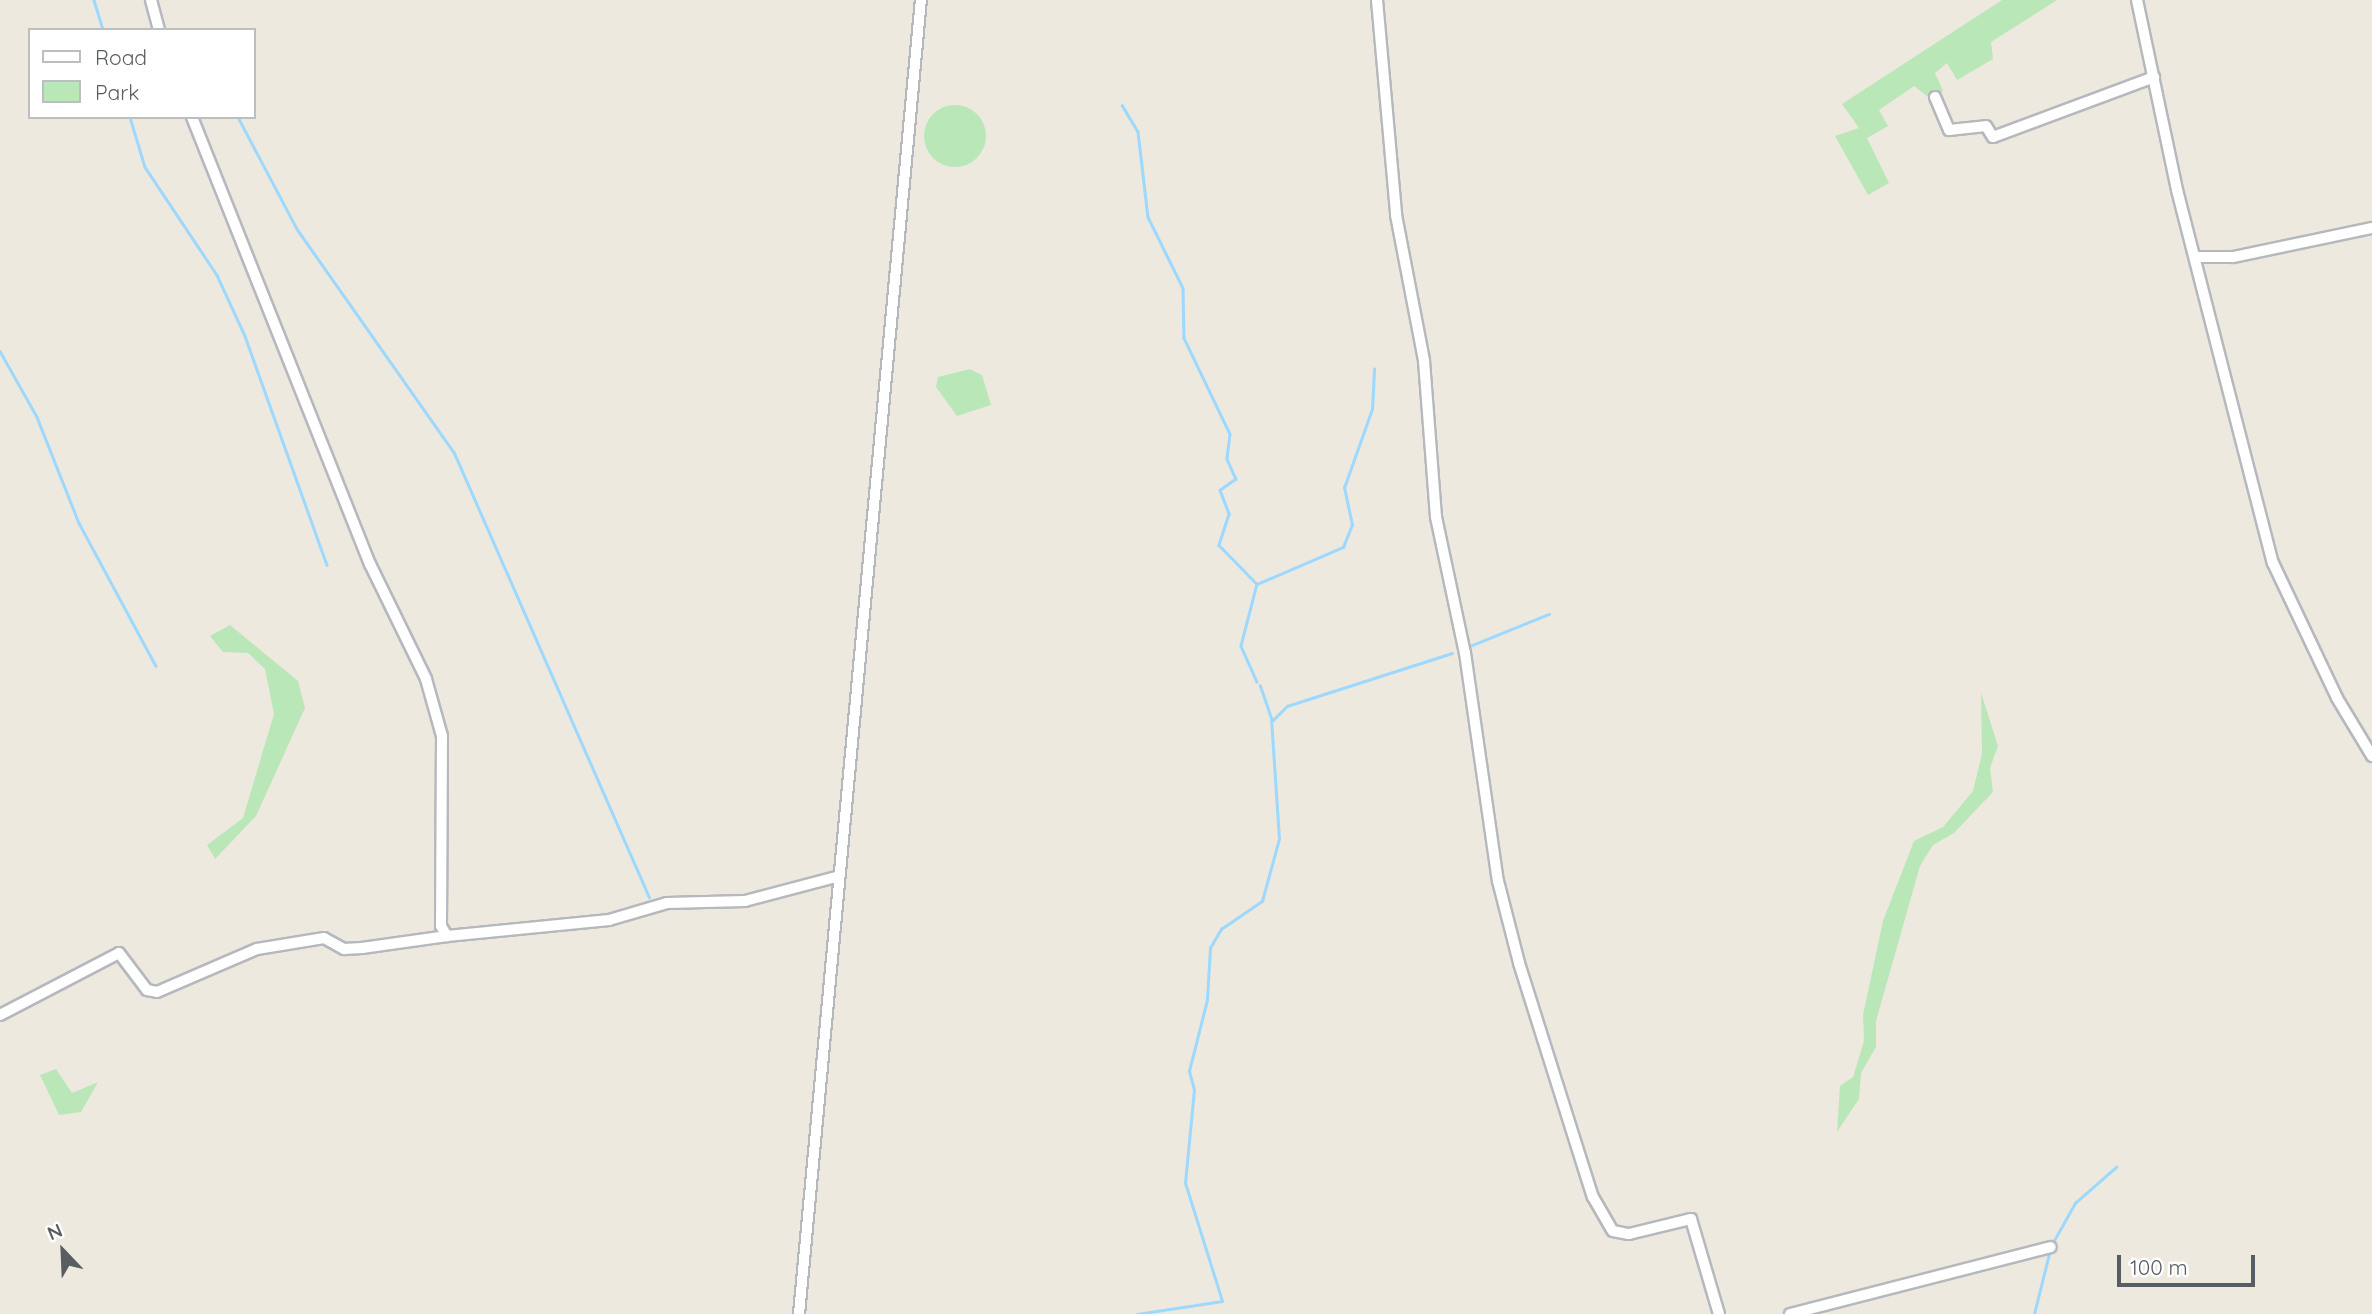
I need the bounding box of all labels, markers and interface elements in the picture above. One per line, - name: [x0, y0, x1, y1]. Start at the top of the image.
- legend: [28, 28, 256, 119]
- text: Road: [95, 44, 147, 70]
- text: Park: [95, 79, 139, 105]
- north arrow: [28, 1216, 98, 1286]
- text: N: [44, 1218, 66, 1245]
- scale bar: [2120, 1240, 2258, 1284]
- text: 100 m: [2130, 1254, 2188, 1280]

